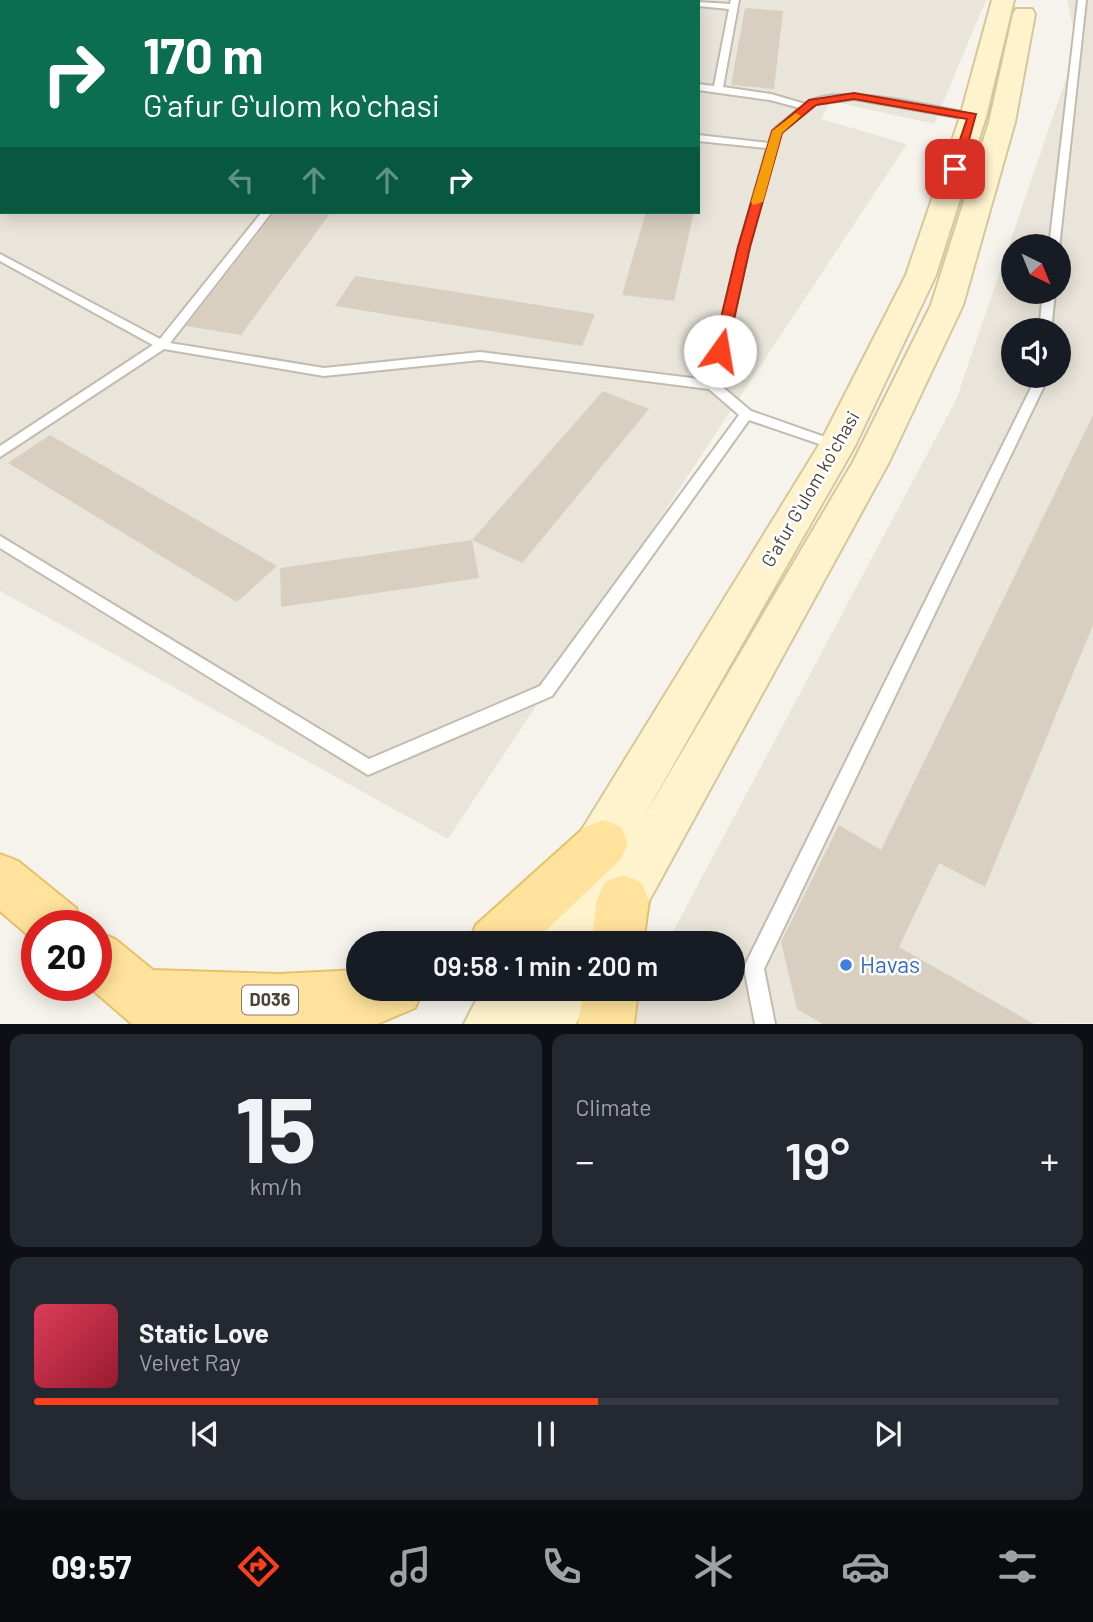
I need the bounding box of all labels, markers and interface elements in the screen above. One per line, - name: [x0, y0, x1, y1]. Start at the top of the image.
- text: 170 m: [143, 25, 263, 84]
- icon: right: [28, 28, 119, 119]
- text: Gʻafur Gʻulom koʻchasi: [143, 85, 440, 123]
- pin: [925, 139, 985, 199]
- icon: arrive: [936, 150, 974, 188]
- icon: left: [222, 161, 260, 199]
- icon: ahead: [295, 161, 333, 199]
- icon: ahead: [368, 161, 406, 199]
- icon: right: [441, 161, 479, 199]
- north arrow: [1001, 234, 1071, 304]
- map controls: [1001, 234, 1071, 388]
- position arrow: [683, 314, 757, 388]
- button: sound: [1001, 318, 1071, 388]
- street label: Gʻafur Gʻulom koʻchasi: [756, 407, 864, 571]
- speed limit sign: 20: [21, 910, 112, 1001]
- text: 09:58 · 1 min · 200 m: [433, 950, 658, 981]
- place label: Havas: [860, 950, 920, 978]
- marker: Havas: [838, 957, 854, 973]
- road number: D036: [242, 986, 298, 1015]
- text: 15: [235, 1072, 316, 1181]
- text: Climate: [576, 1093, 652, 1121]
- text: 19°: [785, 1128, 850, 1190]
- text: −: [576, 1137, 595, 1183]
- text: +: [1040, 1137, 1059, 1183]
- text: km/h: [250, 1172, 302, 1200]
- text: Static Love: [139, 1317, 269, 1348]
- text: Velvet Ray: [139, 1348, 241, 1376]
- icon: previous: [186, 1415, 224, 1453]
- icon: pause: [527, 1415, 565, 1453]
- icon: next: [869, 1415, 907, 1453]
- icon: directions: [234, 1542, 283, 1591]
- icon: music: [386, 1542, 435, 1591]
- icon: phone: [537, 1542, 586, 1591]
- icon: climate: [689, 1542, 738, 1591]
- icon: car: [841, 1542, 890, 1591]
- icon: filters: [993, 1542, 1042, 1591]
- text: 09:57: [51, 1547, 131, 1585]

